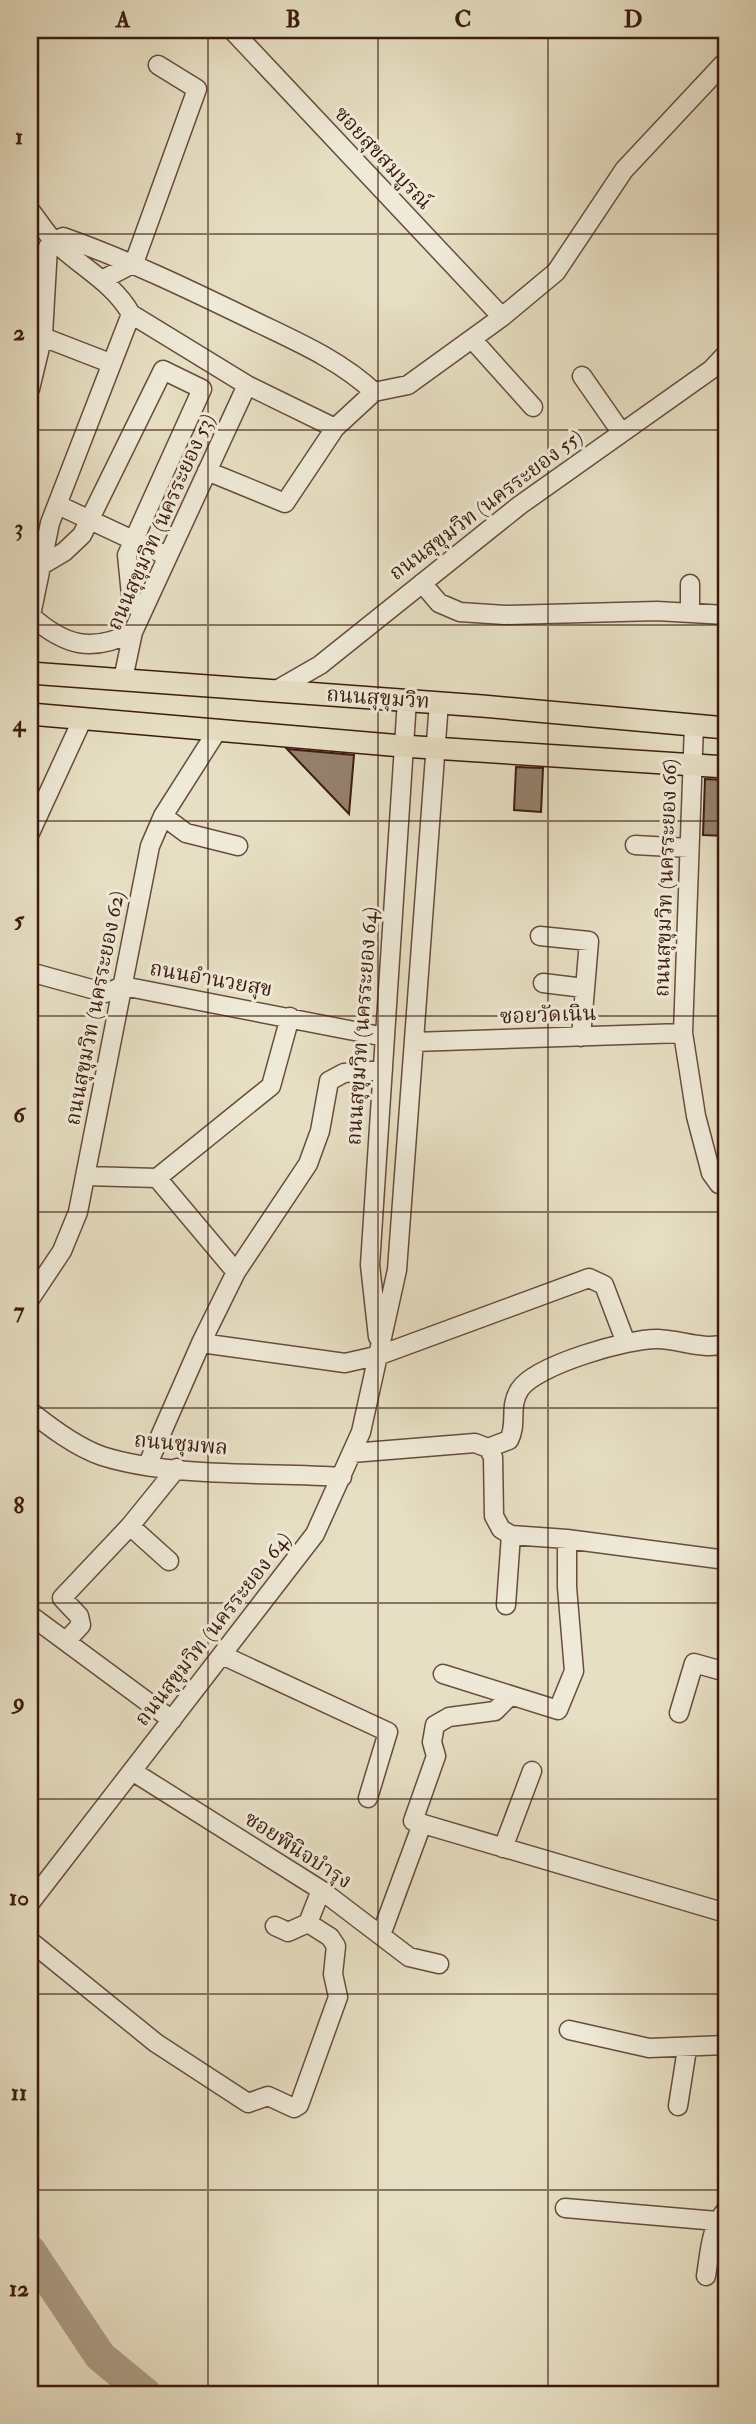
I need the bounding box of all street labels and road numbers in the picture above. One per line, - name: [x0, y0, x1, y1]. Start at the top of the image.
- street label: ซอยสุขสมบูรณ์: [328, 101, 438, 215]
- street label: ถนนสุขุมวิท (นครระยอง 53): [101, 409, 221, 635]
- street label: ถนนสุขุมวิท (นครระยอง 55): [384, 423, 588, 587]
- street label: ถนนสุขุมวิท: [325, 681, 431, 715]
- street label: ถนนสุขุมวิท (นครระยอง 66): [648, 758, 684, 998]
- street label: ถนนสุขุมวิท (นครระยอง 62): [59, 888, 131, 1128]
- street label: ถนนสุขุมวิท (นครระยอง 64): [340, 906, 384, 1146]
- street label: ถนนอำนวยสุข: [147, 955, 275, 1003]
- street label: ซอยวัดเนิน: [499, 1000, 597, 1030]
- street label: ถนนชุมพล: [133, 1426, 229, 1462]
- street label: ถนนสุขุมวิท (นครระยอง 64): [129, 1526, 297, 1732]
- street label: ซอยพินิจบำรุง: [239, 1805, 357, 1895]

